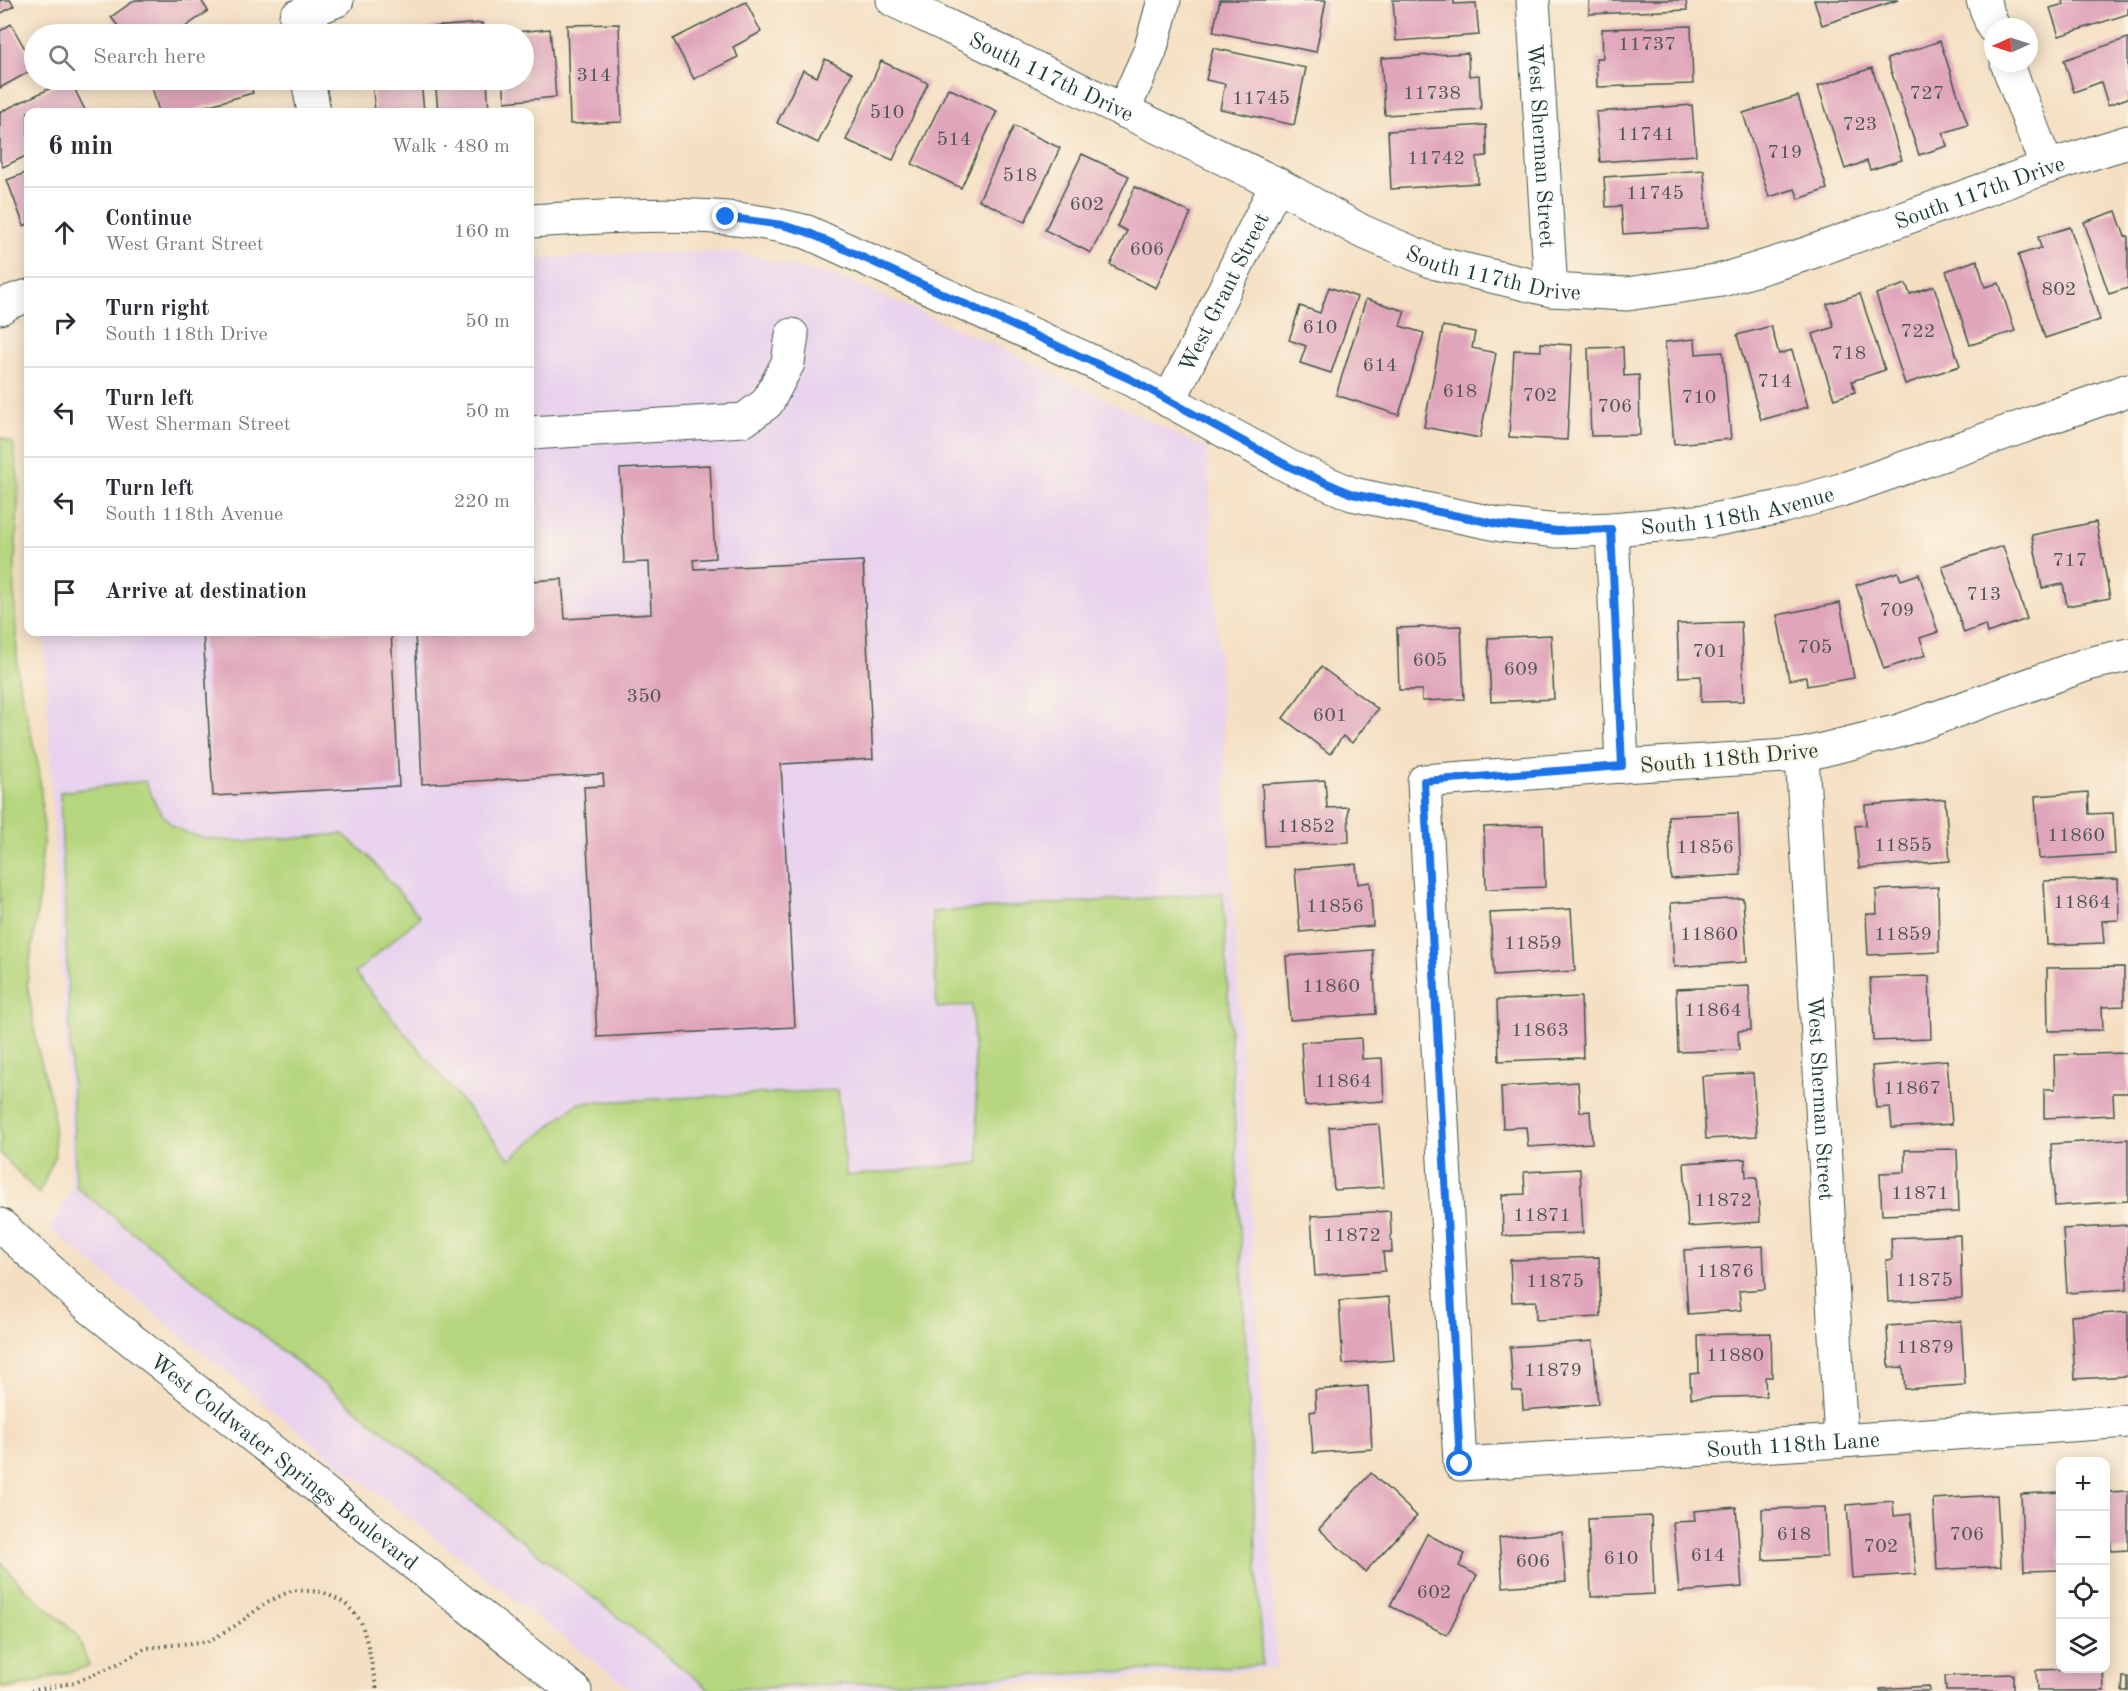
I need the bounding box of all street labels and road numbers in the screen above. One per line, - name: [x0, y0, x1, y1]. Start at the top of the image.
- street label: South 117th Drive: [965, 29, 1136, 126]
- street label: West Sherman Street: [1523, 43, 1557, 249]
- street label: South 117th Drive: [1892, 153, 2068, 234]
- street label: West Grant Street: [1176, 210, 1274, 376]
- street label: South 117th Drive: [1402, 242, 1581, 305]
- street label: South 118th Avenue: [1640, 484, 1837, 540]
- street label: South 118th Drive: [1639, 740, 1819, 778]
- street label: West Sherman Street: [1803, 996, 1836, 1201]
- street label: West Coldwater Springs Boulevard: [146, 1350, 421, 1575]
- street label: South 118th Lane: [1706, 1429, 1881, 1462]

